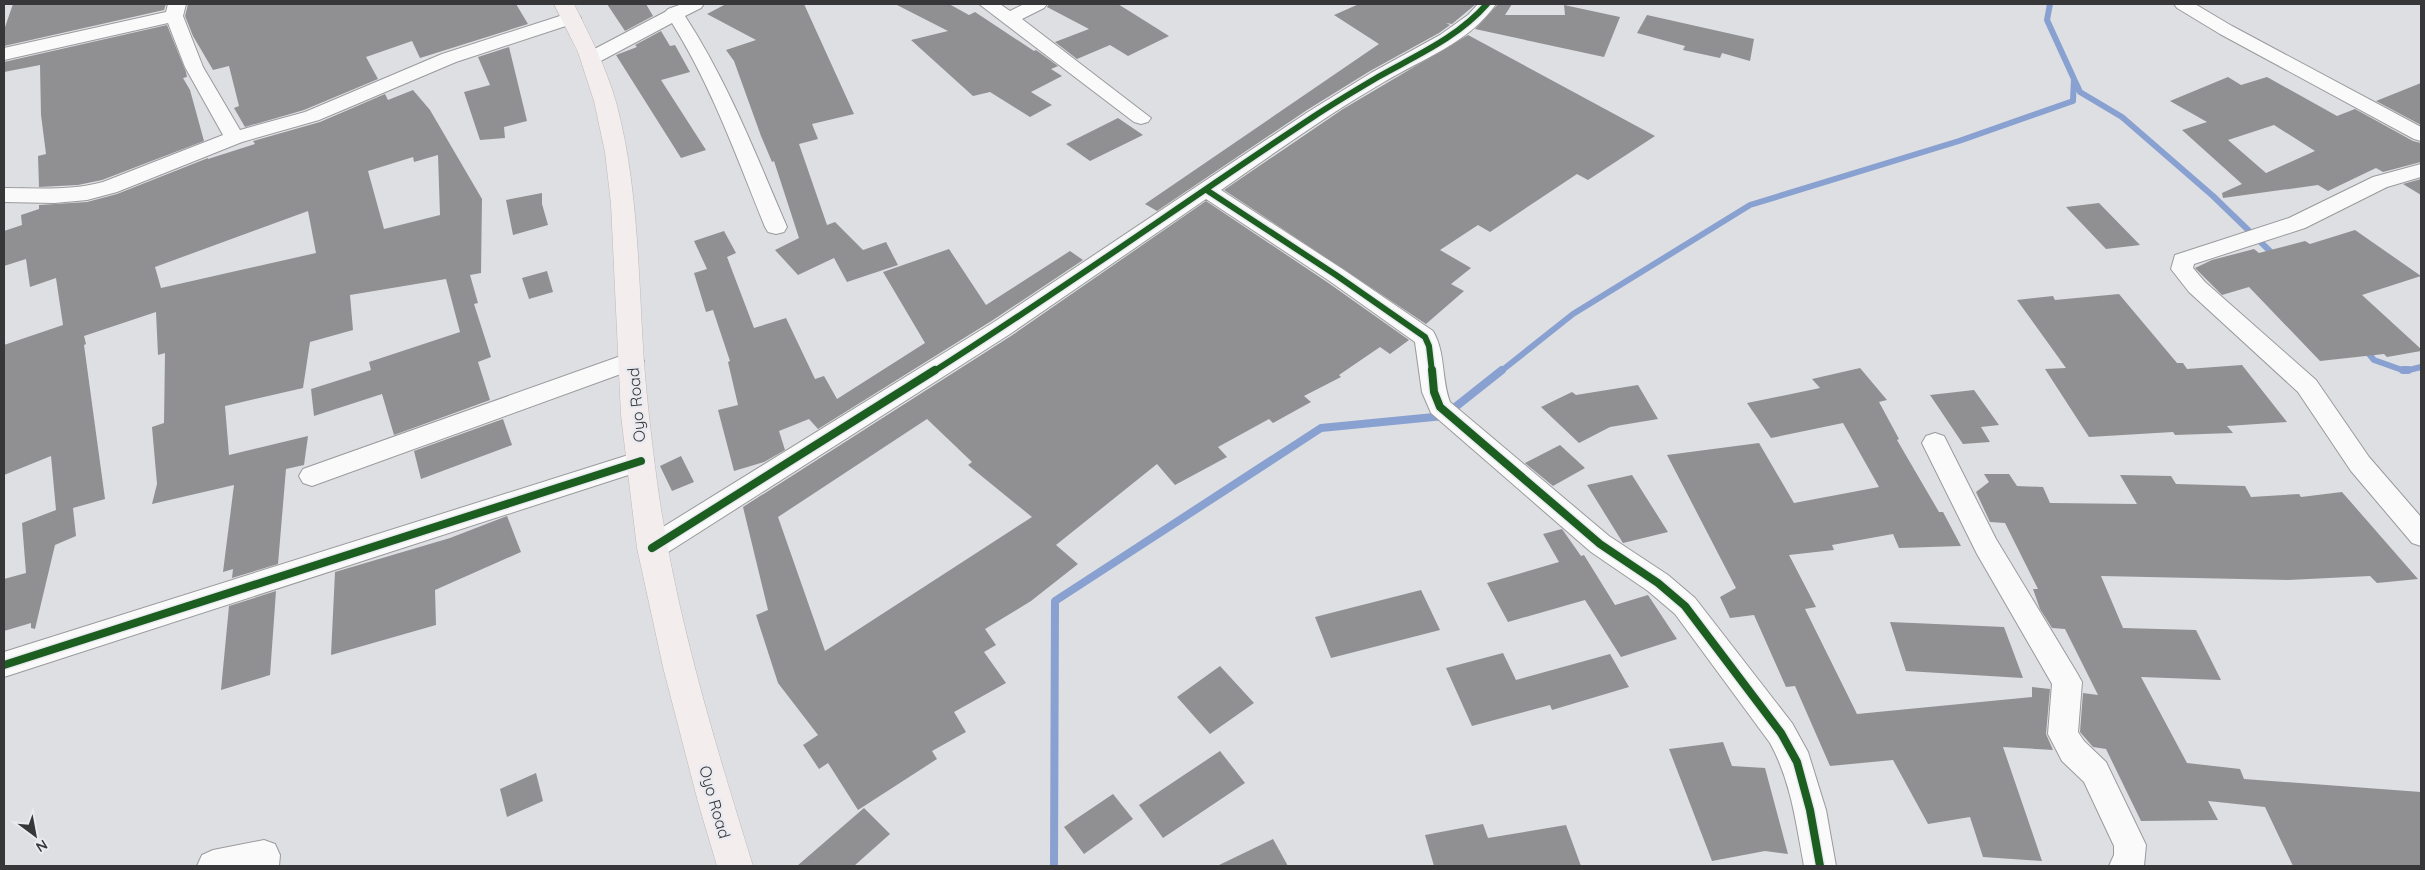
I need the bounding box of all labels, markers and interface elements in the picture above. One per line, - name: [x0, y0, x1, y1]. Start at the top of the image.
- street label: Oyo Road: [623, 367, 649, 443]
- street label: Oyo Road: [695, 763, 735, 841]
- north arrow: [10, 810, 60, 860]
- text: N: [33, 836, 51, 856]

